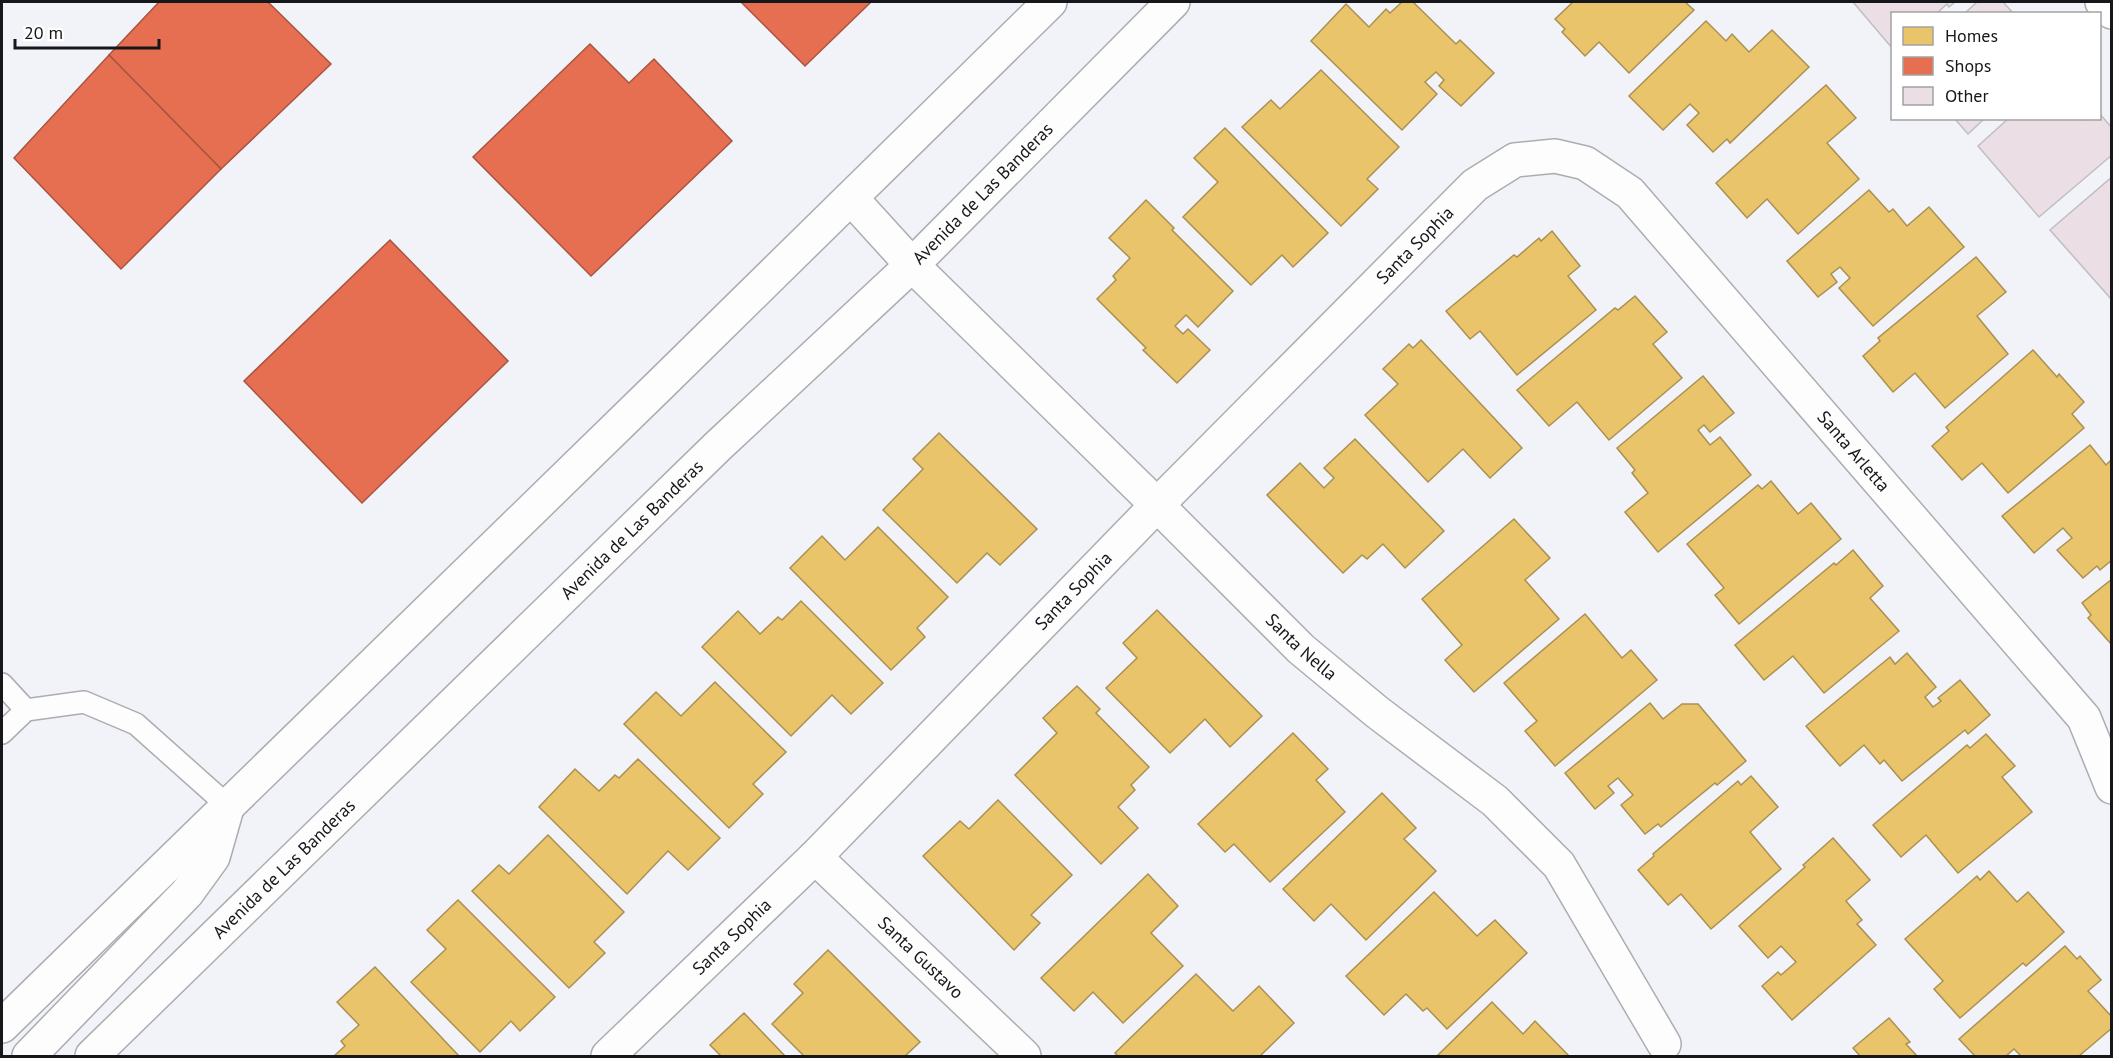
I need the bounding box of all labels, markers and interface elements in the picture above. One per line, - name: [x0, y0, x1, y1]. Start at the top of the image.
- scale bar: [15, 12, 159, 50]
- legend: [1891, 12, 2101, 120]
- text: 20 m: [24, 21, 63, 44]
- text: Homes: [1945, 24, 1998, 47]
- text: Shops: [1945, 54, 1991, 77]
- text: Other: [1945, 84, 1989, 107]
- street label: Avenida de Las Banderas: [907, 118, 1058, 269]
- street label: Santa Sophia: [1371, 201, 1458, 289]
- street label: Santa Arletta: [1813, 406, 1895, 496]
- street label: Avenida de Las Banderas: [555, 455, 708, 604]
- street label: Santa Sophia: [1030, 546, 1116, 635]
- street label: Santa Nella: [1261, 608, 1342, 685]
- street label: Avenida de Las Banderas: [207, 794, 360, 943]
- street label: Santa Sophia: [687, 893, 776, 980]
- street label: Santa Gustavo: [873, 911, 969, 1003]

